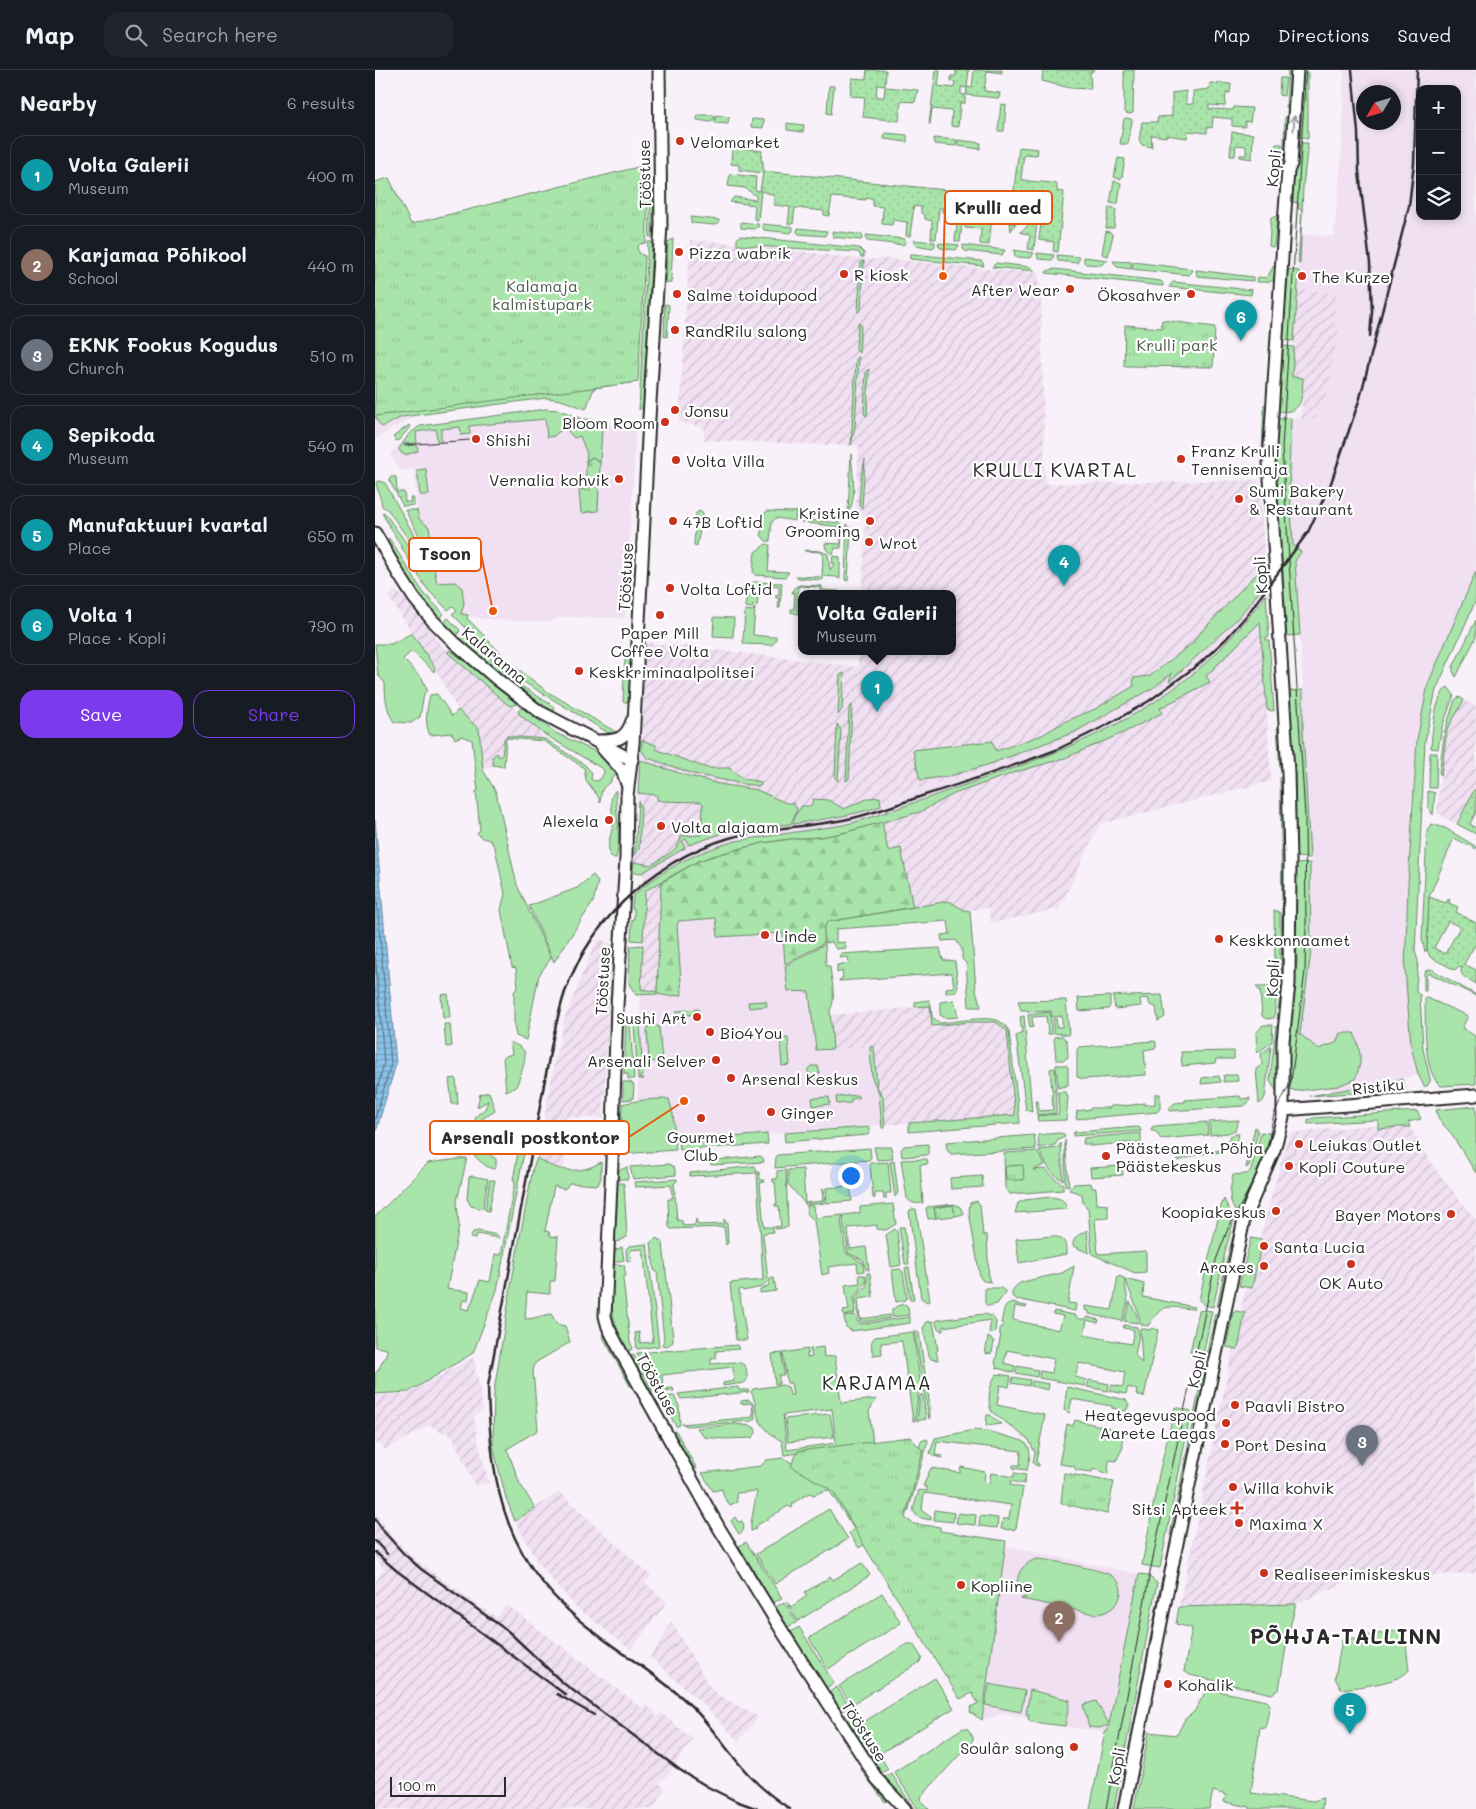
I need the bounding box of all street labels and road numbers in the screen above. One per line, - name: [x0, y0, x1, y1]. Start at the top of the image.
- street label: Tööstuse: [633, 139, 655, 209]
- street label: Kopli: [1261, 148, 1285, 188]
- street label: Tööstuse: [613, 542, 637, 612]
- street label: Kopli: [1248, 555, 1272, 595]
- street label: Kalaranna: [458, 621, 532, 689]
- street label: Tööstuse: [590, 946, 614, 1016]
- street label: Kopli: [1261, 958, 1283, 998]
- street label: Ristiku: [1351, 1073, 1405, 1099]
- street label: Kopli: [1181, 1348, 1211, 1390]
- street label: Tööstuse: [632, 1349, 684, 1419]
- street label: Tööstuse: [837, 1696, 893, 1766]
- street label: Kopli: [1102, 1745, 1130, 1787]

